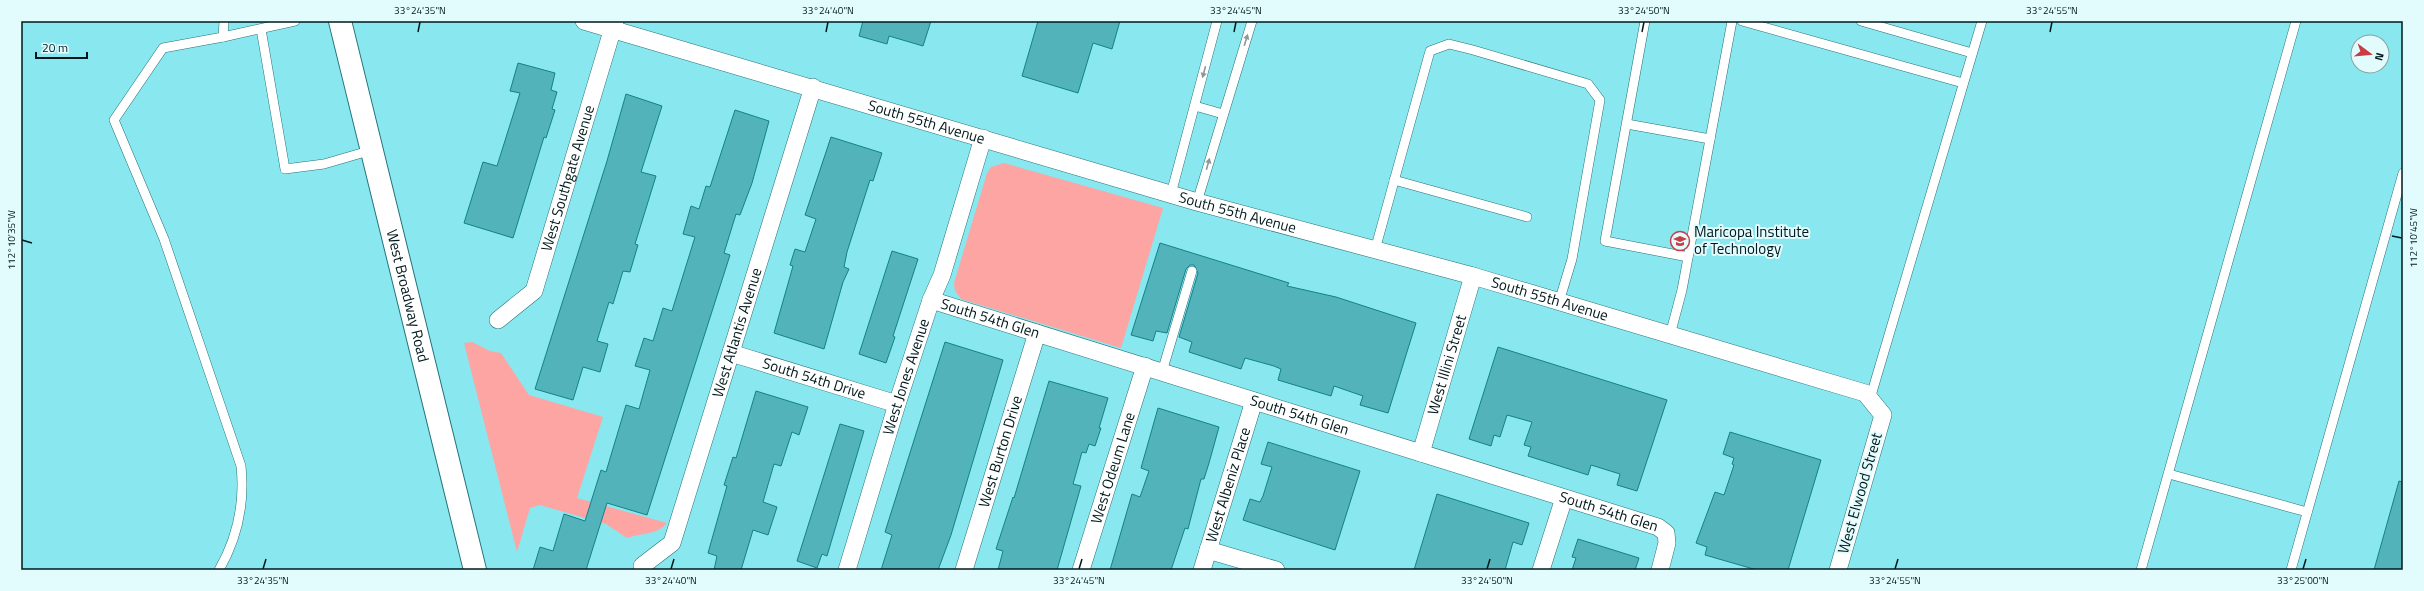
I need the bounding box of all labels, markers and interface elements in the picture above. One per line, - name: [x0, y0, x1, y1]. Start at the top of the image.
- text: 33°24'35"N: [394, 3, 446, 18]
- text: 33°24'40"N: [802, 3, 854, 18]
- text: 33°24'45"N: [1210, 3, 1262, 18]
- text: 33°24'50"N: [1618, 3, 1670, 18]
- text: 33°24'55"N: [2026, 3, 2078, 18]
- scale bar: [36, 34, 87, 60]
- one-way arrow: [1243, 34, 1249, 46]
- north arrow: [2350, 34, 2390, 74]
- text: 20 m: [42, 38, 68, 57]
- text: N: [2371, 51, 2388, 63]
- one-way arrow: [1200, 66, 1206, 79]
- street label: South 55th Avenue: [865, 93, 988, 150]
- street label: West Southgate Avenue: [535, 102, 600, 254]
- one-way arrow: [1205, 158, 1211, 170]
- street label: South 55th Avenue: [1176, 185, 1299, 239]
- text: 112°10'45"W: [2406, 208, 2421, 268]
- text: 112°10'35"W: [4, 210, 19, 270]
- place label: Maricopa Institute of Technology: [1694, 220, 1809, 260]
- street label: West Broadway Road: [381, 227, 435, 364]
- school or university icon: Maricopa Institute of Technology: [1669, 230, 1691, 252]
- street label: West Atlantis Avenue: [706, 265, 767, 400]
- street label: South 55th Avenue: [1489, 270, 1611, 327]
- street label: South 54th Glen: [938, 292, 1043, 344]
- street label: West Illini Street: [1421, 311, 1472, 417]
- street label: West Jones Avenue: [876, 315, 935, 438]
- street label: South 54th Drive: [760, 351, 869, 405]
- street label: South 54th Glen: [1247, 388, 1352, 441]
- street label: West Burton Drive: [972, 393, 1028, 510]
- street label: West Odeum Lane: [1084, 409, 1141, 526]
- street label: West Albeniz Place: [1199, 424, 1256, 545]
- street label: West Elwood Street: [1831, 429, 1888, 556]
- street label: South 54th Glen: [1557, 485, 1661, 537]
- text: 33°24'35"N: [237, 573, 289, 588]
- text: 33°24'40"N: [645, 573, 697, 588]
- text: 33°24'45"N: [1053, 573, 1105, 588]
- text: 33°24'50"N: [1461, 573, 1513, 588]
- text: 33°24'55"N: [1869, 573, 1921, 588]
- text: 33°25'00"N: [2277, 573, 2329, 588]

